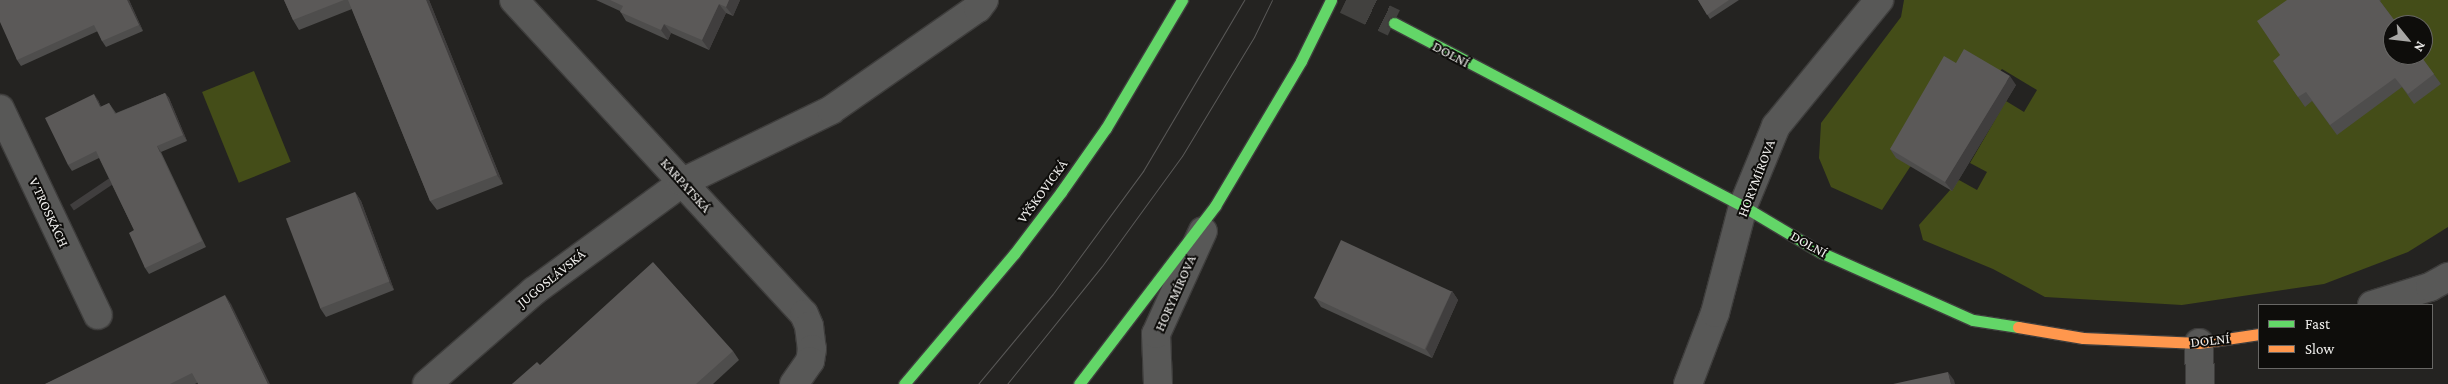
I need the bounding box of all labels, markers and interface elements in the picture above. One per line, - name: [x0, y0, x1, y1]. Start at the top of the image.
- north arrow: [2383, 15, 2433, 65]
- street label: DOLNÍ: [1430, 37, 1472, 71]
- text: N: [2411, 39, 2430, 55]
- street label: HORYMÍROVA: [1734, 137, 1778, 219]
- street label: KARPATSKÁ: [657, 154, 715, 216]
- street label: VÝŠKOVICKÁ: [1013, 156, 1071, 226]
- street label: V TROSKÁCH: [26, 175, 72, 249]
- street label: DOLNÍ: [1788, 227, 1830, 261]
- street label: JUGOSLÁVSKÁ: [514, 245, 588, 311]
- street label: HORYMÍROVA: [1151, 252, 1199, 334]
- legend: [2258, 304, 2433, 369]
- text: Fast: [2305, 316, 2330, 332]
- street label: DOLNÍ: [2190, 330, 2230, 350]
- text: Slow: [2305, 341, 2334, 357]

